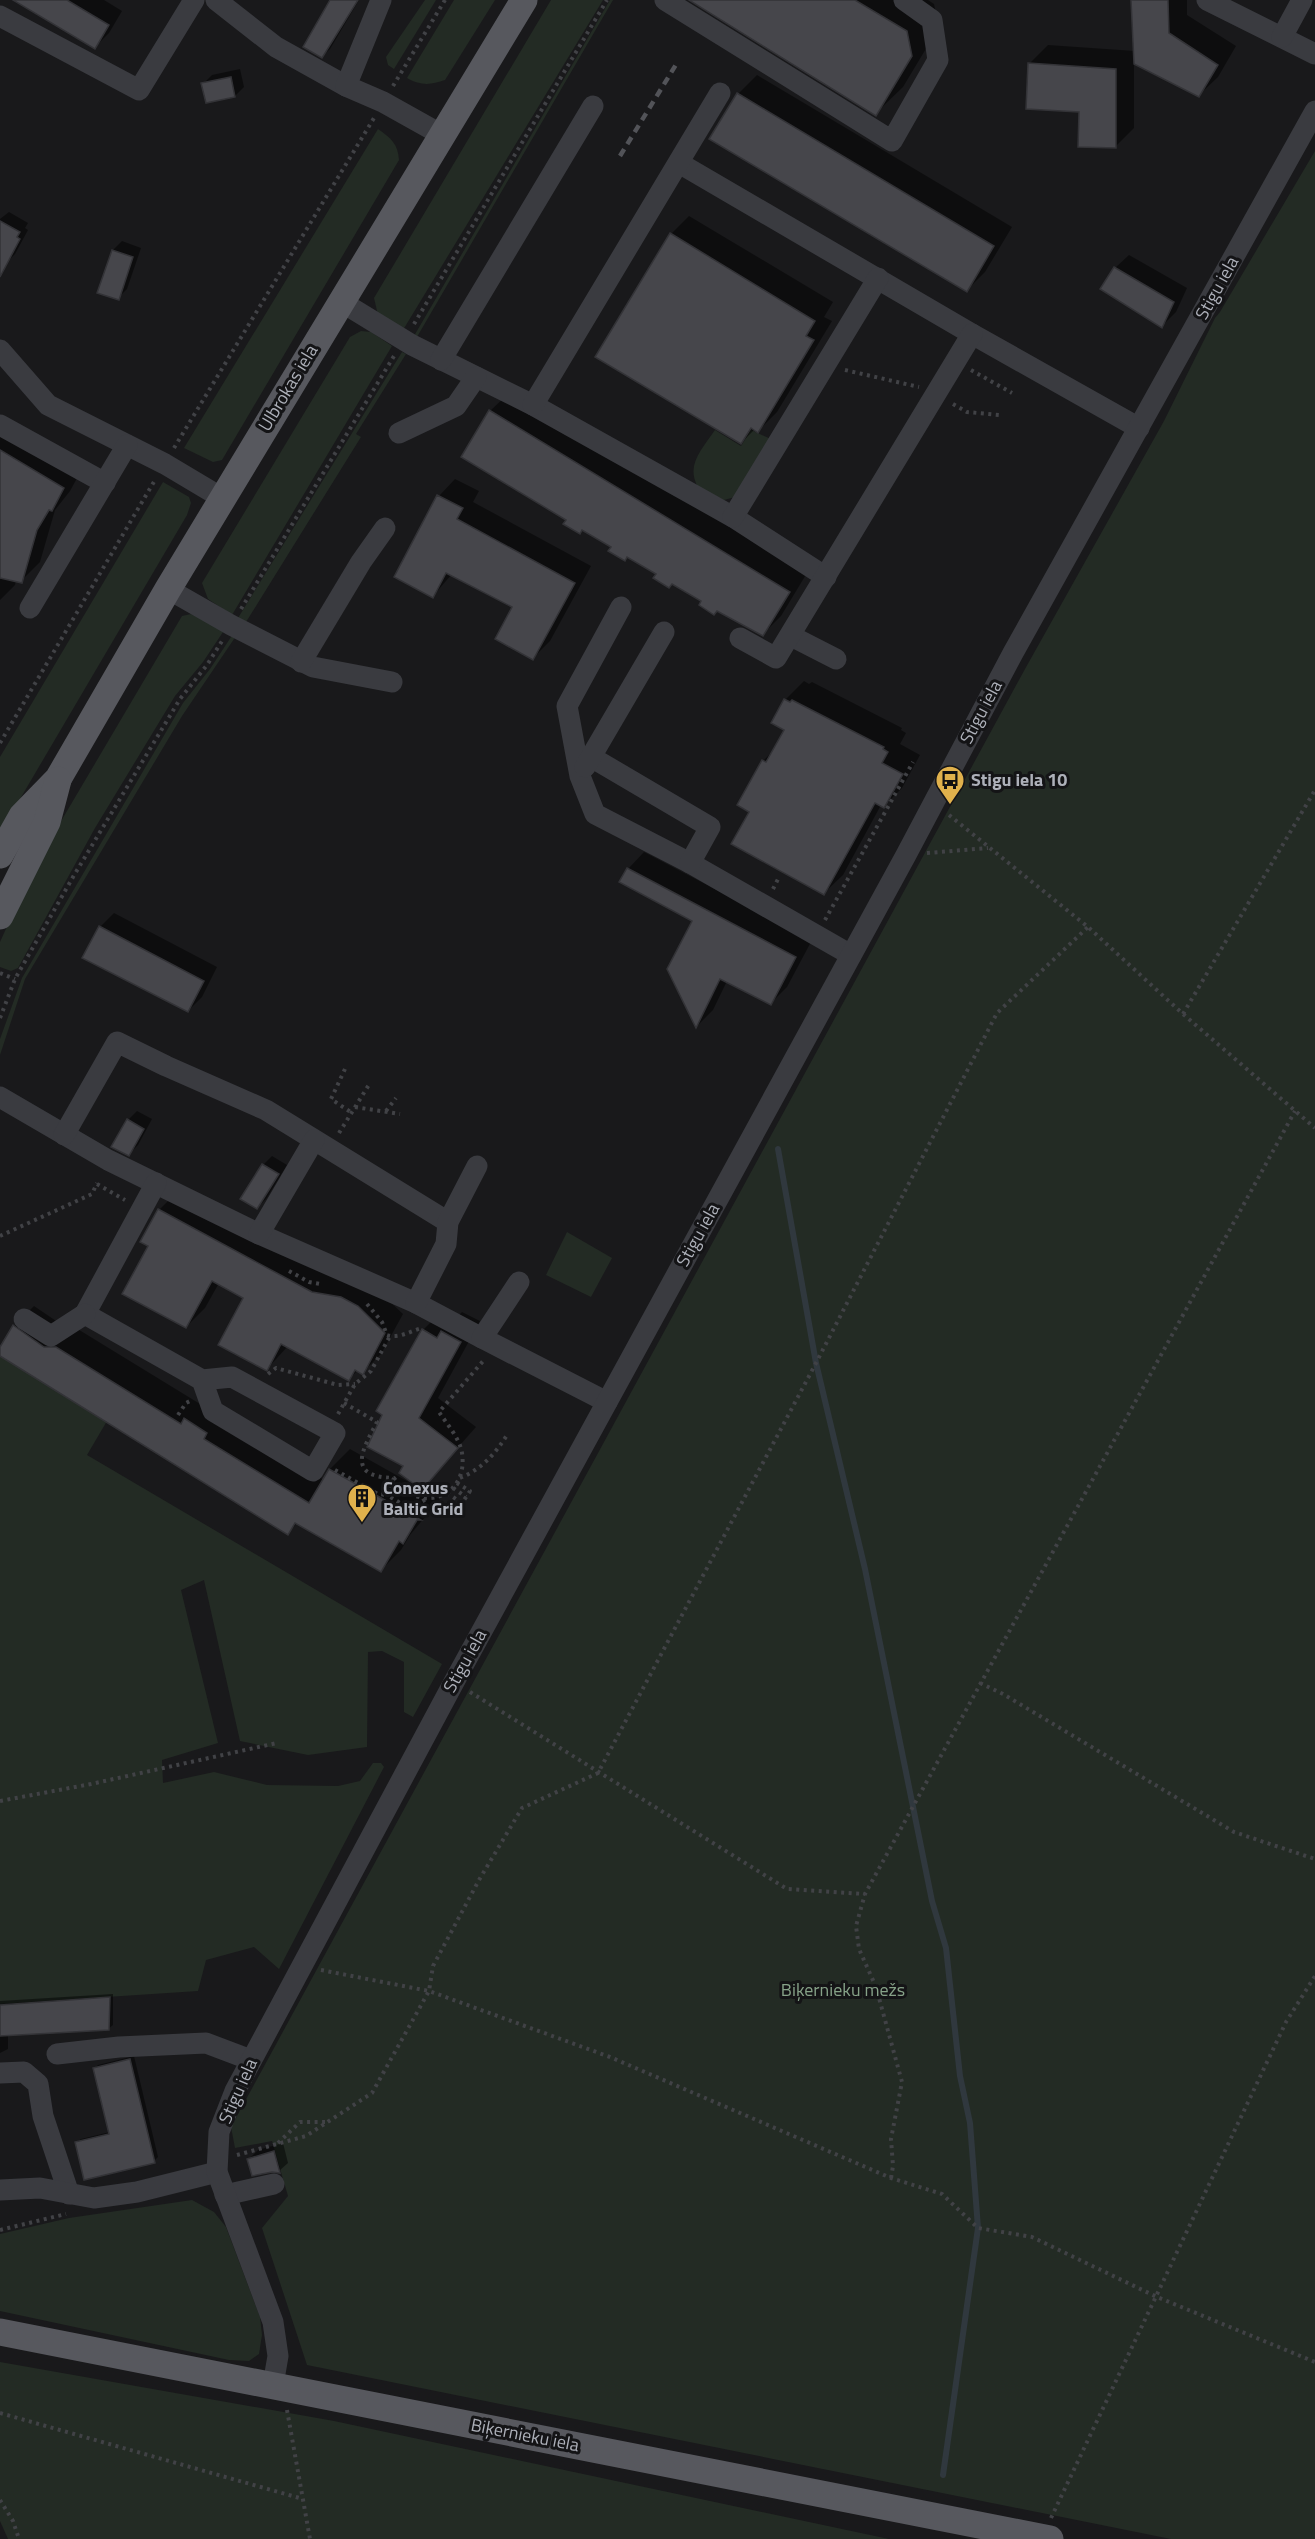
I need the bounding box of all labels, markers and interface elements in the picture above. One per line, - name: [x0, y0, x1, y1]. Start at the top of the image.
- street label: Stigu iela: [1188, 251, 1245, 324]
- street label: Ulbrokas iela: [251, 339, 324, 436]
- street label: Stigu iela: [952, 675, 1009, 748]
- bus stop icon: Stigu iela 10: [934, 764, 966, 806]
- place label: Stigu iela 10: [971, 766, 1067, 793]
- street label: Stigu iela: [669, 1198, 726, 1271]
- place label: Conexus Baltic Grid: [383, 1474, 463, 1522]
- building icon: Conexus Baltic Grid: [346, 1482, 378, 1524]
- street label: Stigu iela: [436, 1624, 493, 1697]
- park label: Biķernieku mežs: [781, 1976, 905, 2003]
- street label: Stigu iela: [211, 2054, 264, 2128]
- street label: Biķernieku iela: [469, 2411, 582, 2458]

